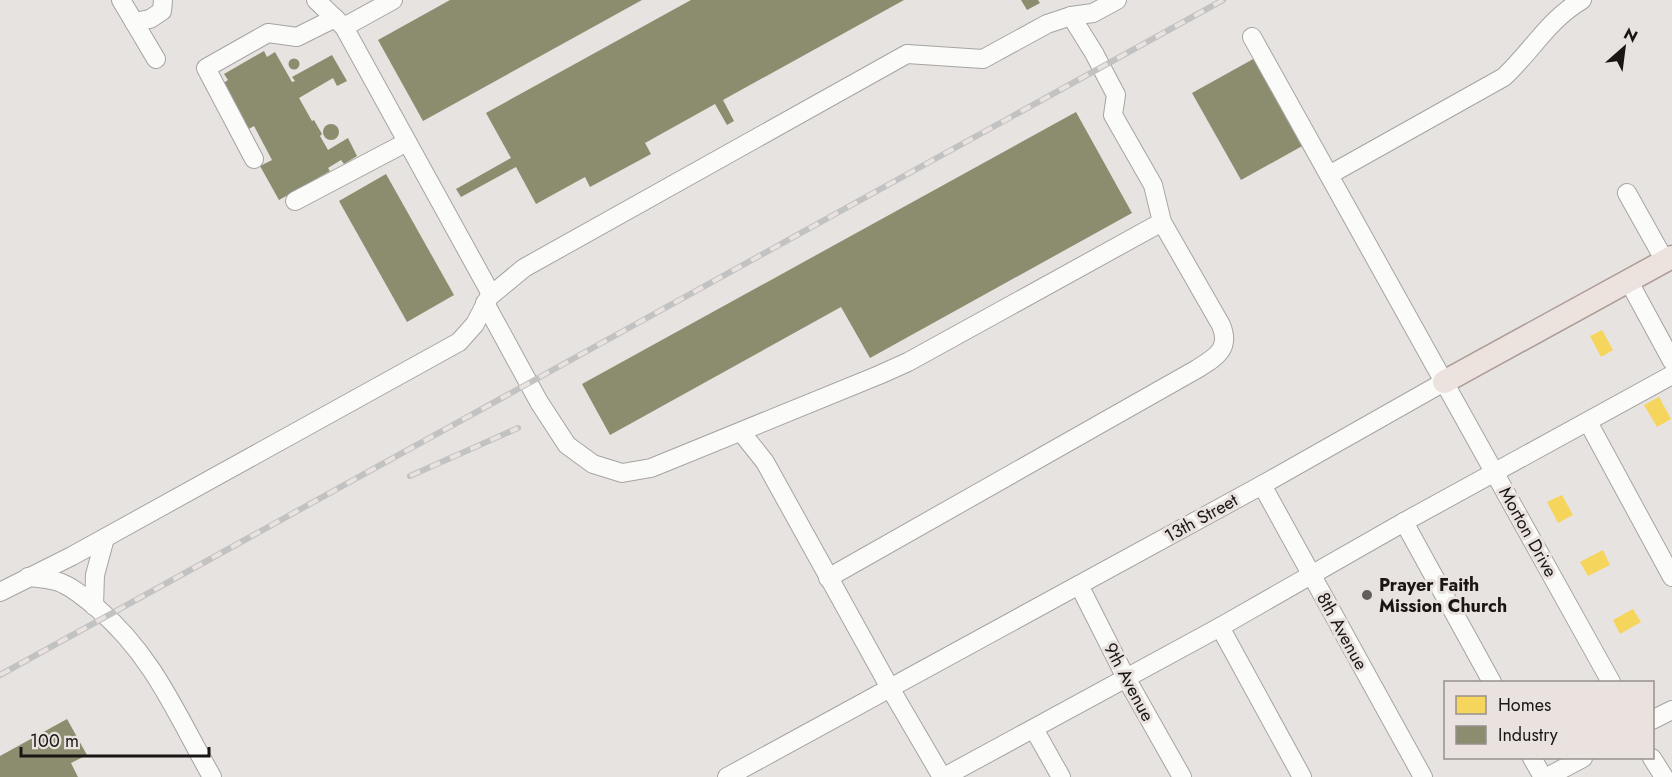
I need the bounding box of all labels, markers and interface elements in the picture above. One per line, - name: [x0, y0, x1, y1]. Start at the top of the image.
- north arrow: [1594, 18, 1654, 78]
- text: N: [1620, 22, 1642, 48]
- street label: Morton Drive: [1492, 482, 1564, 582]
- street label: 13th Street: [1160, 487, 1243, 549]
- place label: Prayer Faith Mission Church: [1379, 572, 1507, 619]
- street label: 8th Avenue: [1310, 587, 1374, 675]
- marker: Prayer Faith Mission Church: [1360, 588, 1374, 602]
- street label: 9th Avenue: [1097, 638, 1161, 726]
- legend: [1444, 681, 1654, 759]
- text: Homes: [1498, 692, 1551, 718]
- scale bar: [21, 720, 208, 758]
- text: Industry: [1498, 722, 1558, 748]
- text: 100 m: [30, 728, 79, 754]

